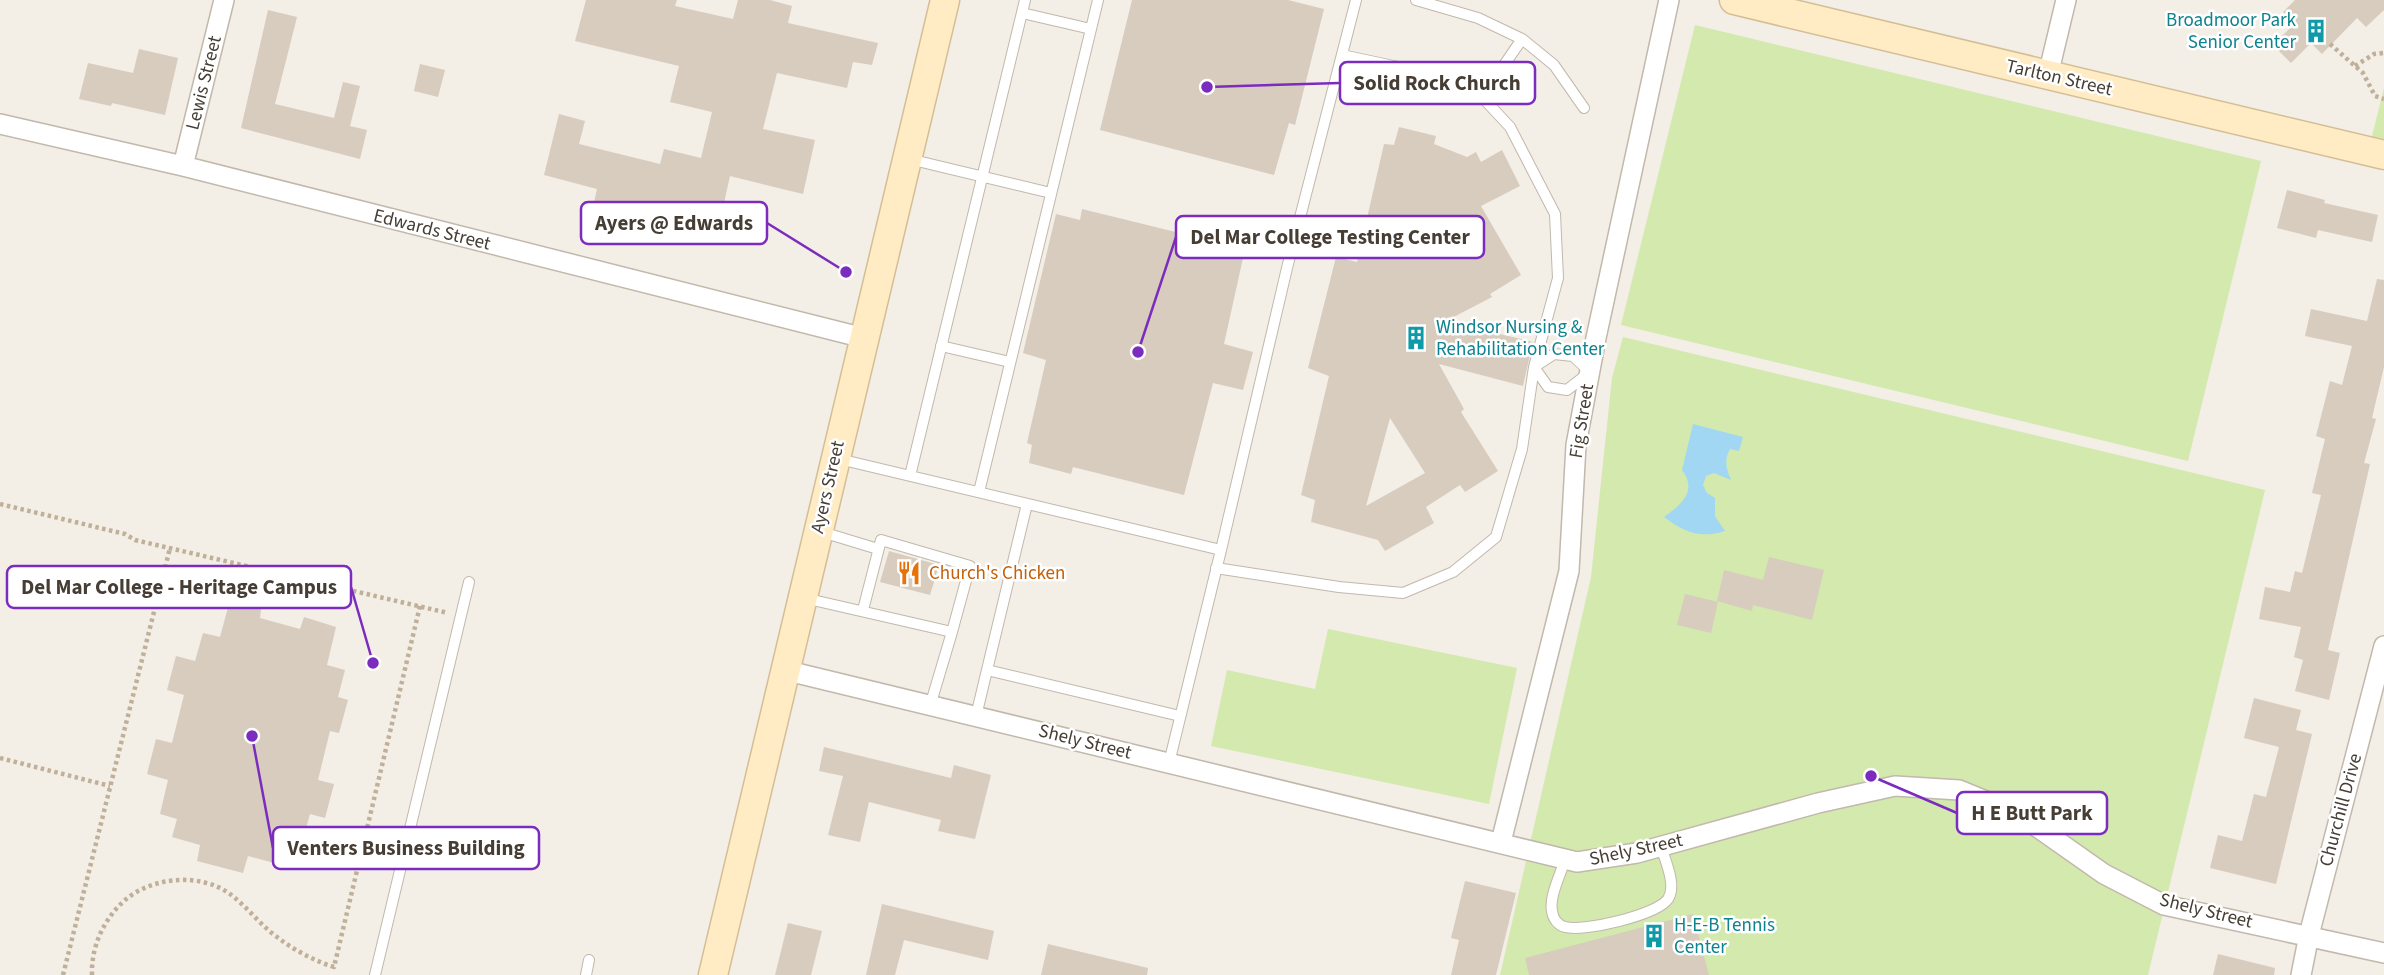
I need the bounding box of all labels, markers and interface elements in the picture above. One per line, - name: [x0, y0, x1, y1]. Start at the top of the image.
- place label: Broadmoor Park Senior Center: [2166, 7, 2297, 56]
- building icon: Broadmoor Park Senior Center: [2302, 17, 2330, 45]
- street label: Lewis Street: [179, 32, 229, 133]
- street label: Tarlton Street: [2003, 53, 2115, 103]
- callout: Solid Rock Church: [1340, 62, 1535, 104]
- text: Solid Rock Church: [1353, 68, 1521, 98]
- street label: Edwards Street: [371, 202, 494, 258]
- callout: Ayers @ Edwards: [581, 202, 767, 244]
- text: Ayers @ Edwards: [594, 208, 753, 238]
- callout: Del Mar College Testing Center: [1176, 216, 1484, 258]
- text: Del Mar College Testing Center: [1190, 222, 1470, 252]
- place label: Windsor Nursing & Rehabilitation Center: [1436, 314, 1605, 363]
- building icon: Windsor Nursing & Rehabilitation Center: [1402, 324, 1430, 352]
- street label: Fig Street: [1563, 381, 1601, 460]
- street label: Ayers Street: [804, 437, 852, 536]
- restaurant icon: Church's Chicken: [895, 559, 923, 587]
- place label: Church's Chicken: [929, 560, 1065, 587]
- callout: Del Mar College - Heritage Campus: [7, 566, 351, 608]
- text: Del Mar College - Heritage Campus: [21, 572, 337, 602]
- street label: Shely Street: [1036, 717, 1135, 767]
- street label: Churchill Drive: [2313, 750, 2369, 870]
- callout: H E Butt Park: [1957, 792, 2107, 834]
- text: H E Butt Park: [1971, 798, 2093, 828]
- callout: Venters Business Building: [273, 827, 539, 869]
- street label: Shely Street: [1587, 827, 1686, 873]
- text: Venters Business Building: [286, 833, 525, 863]
- street label: Shely Street: [2157, 886, 2256, 936]
- place label: H-E-B Tennis Center: [1674, 912, 1775, 961]
- building icon: H-E-B Tennis Center: [1640, 922, 1668, 950]

